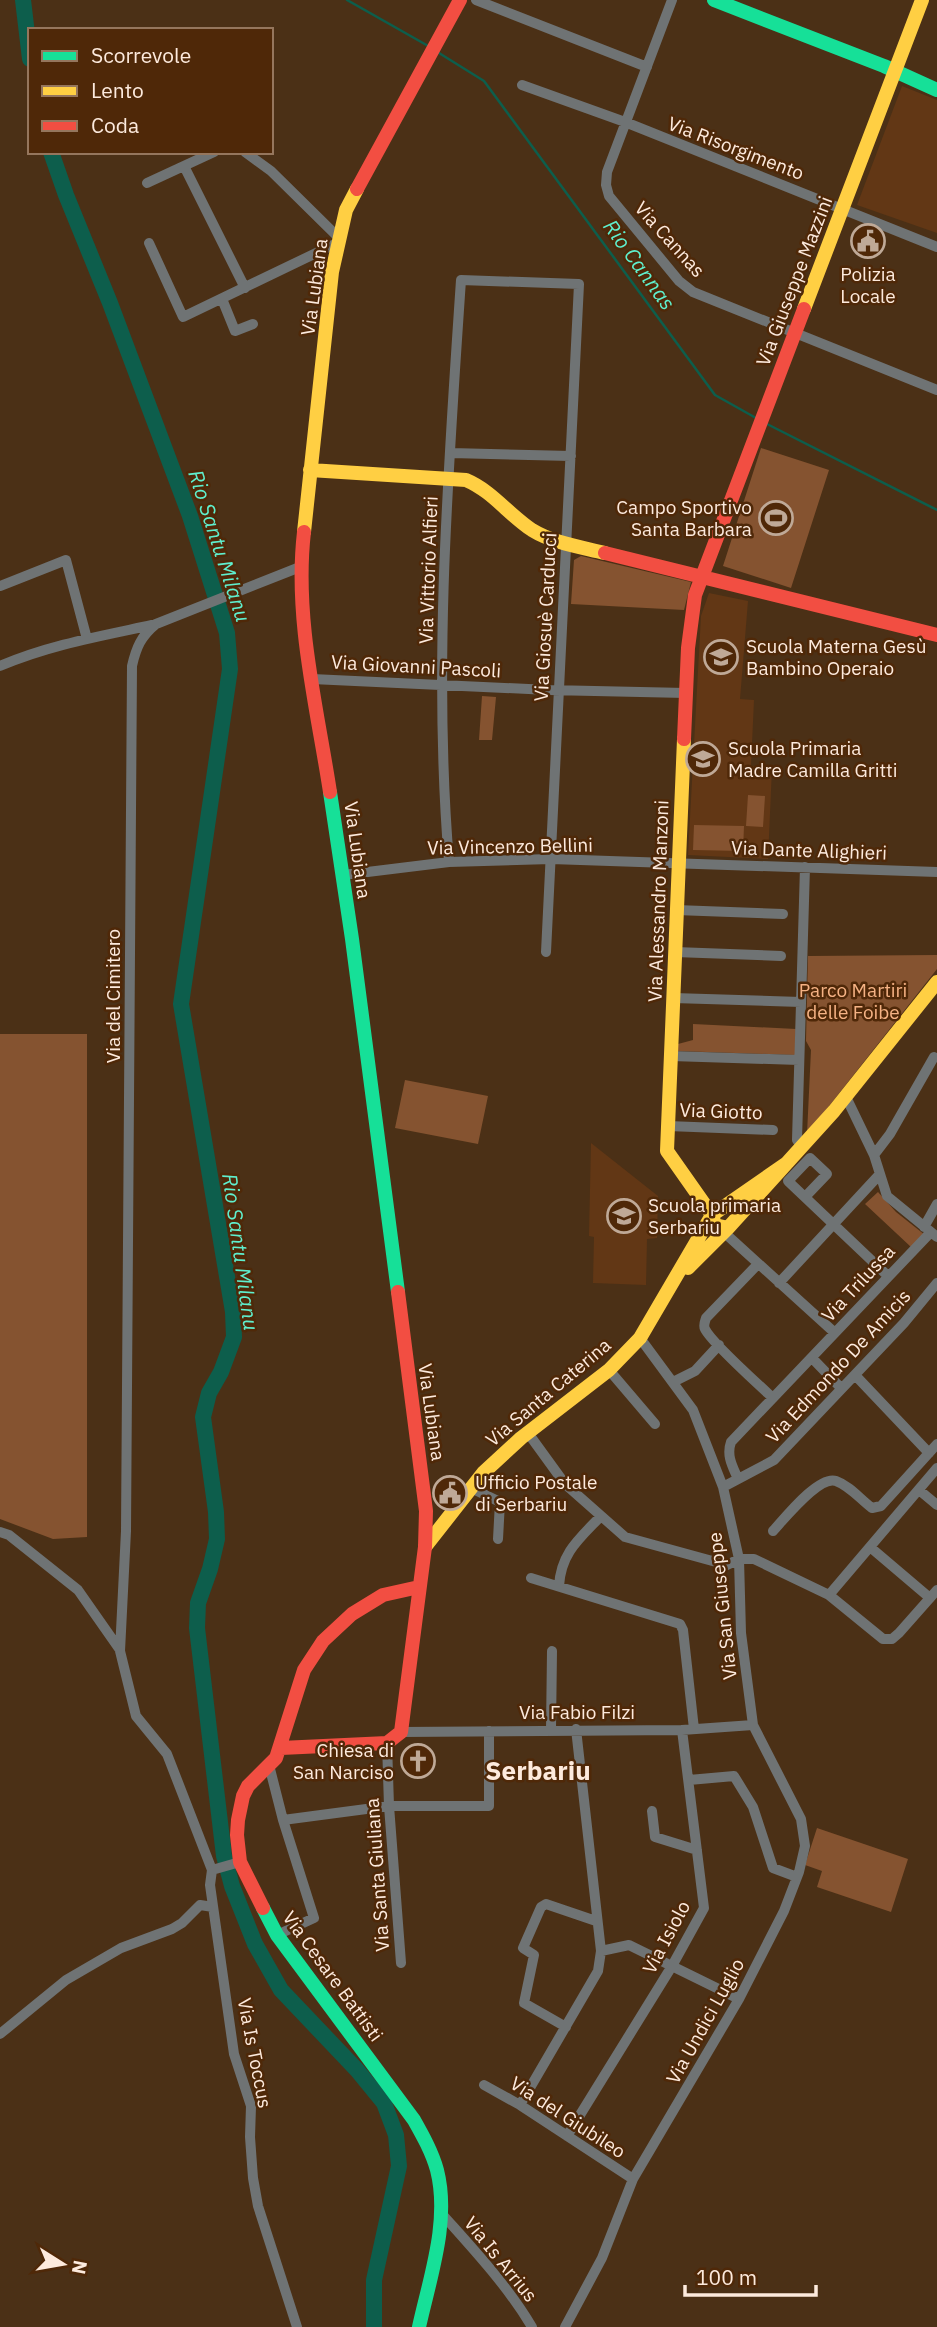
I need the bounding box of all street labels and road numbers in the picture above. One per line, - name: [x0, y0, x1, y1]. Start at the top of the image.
- street label: Via Risorgimento: [664, 111, 808, 185]
- street label: Via Giuseppe Mazzini: [751, 193, 837, 369]
- street label: Via Cannas: [630, 196, 710, 282]
- street label: Via Lubiana: [295, 237, 333, 337]
- street label: Via Vittorio Alfieri: [413, 496, 443, 644]
- street label: Via Giosuè Carducci: [529, 532, 561, 702]
- street label: Via Giovanni Pascoli: [330, 650, 502, 682]
- street label: Via Lubiana: [339, 800, 377, 900]
- street label: Via Alessandro Manzoni: [642, 800, 674, 1002]
- street label: Via Vincenzo Bellini: [427, 833, 593, 859]
- street label: Via Dante Alighieri: [731, 835, 887, 865]
- street label: Via del Cimitero: [101, 929, 125, 1063]
- street label: Via Giotto: [679, 1098, 763, 1124]
- street label: Via Trilussa: [816, 1239, 900, 1327]
- street label: Via Edmondo De Amicis: [760, 1284, 916, 1448]
- street label: Via Santa Caterina: [481, 1333, 615, 1451]
- street label: Via Lubiana: [413, 1362, 451, 1462]
- street label: Via San Giuseppe: [702, 1531, 742, 1681]
- street label: Via Fabio Filzi: [519, 1700, 635, 1724]
- street label: Via Santa Giuliana: [360, 1797, 394, 1953]
- street label: Via Isiolo: [637, 1896, 695, 1978]
- street label: Via Cesare Battisti: [278, 1906, 388, 2046]
- street label: Via Undici Luglio: [661, 1954, 749, 2088]
- street label: Via Is Toccus: [233, 1996, 277, 2110]
- street label: Via del Giubileo: [506, 2071, 630, 2163]
- street label: Via Is Arrius: [459, 2211, 543, 2307]

